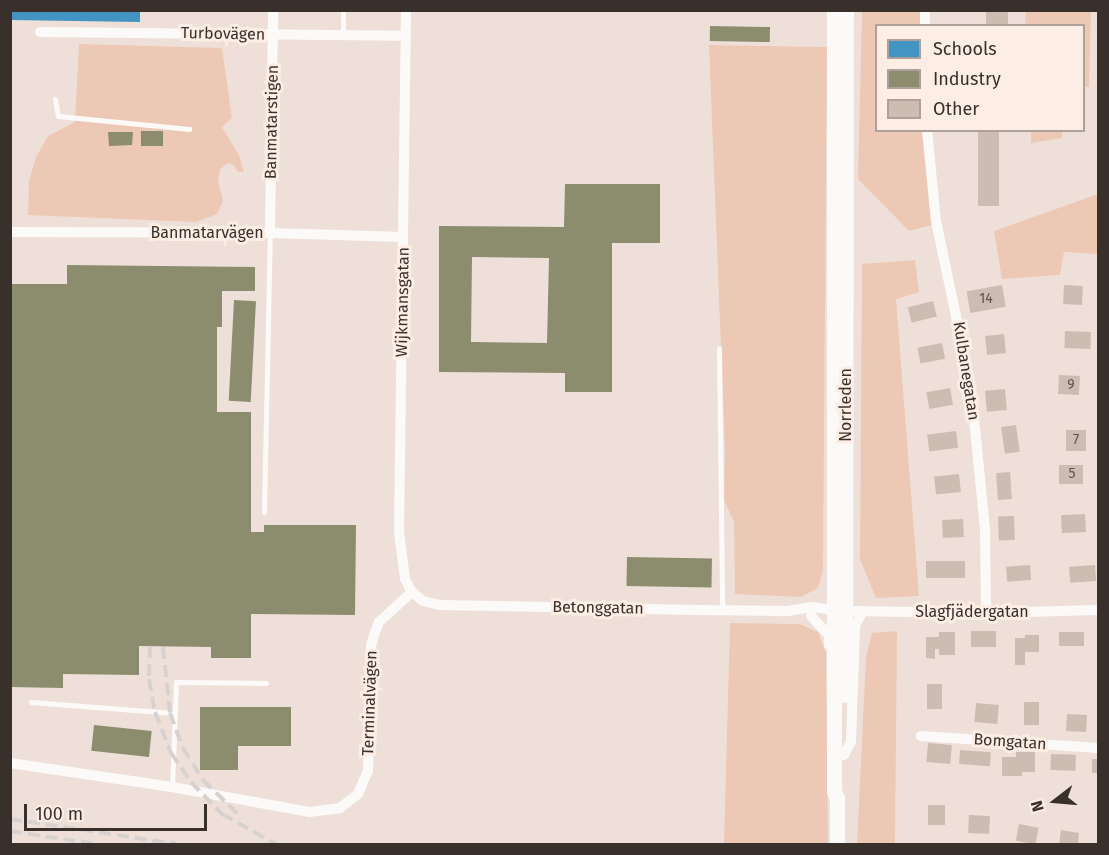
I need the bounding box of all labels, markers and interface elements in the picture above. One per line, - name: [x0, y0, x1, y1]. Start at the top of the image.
- street label: Turbovägen: [181, 24, 265, 44]
- legend: [875, 24, 1085, 132]
- text: Schools: [933, 38, 997, 60]
- street label: Banmatarstigen: [261, 65, 283, 179]
- text: Industry: [933, 68, 1001, 90]
- text: Other: [933, 98, 979, 120]
- street label: Banmatarvägen: [150, 223, 264, 243]
- street label: Wijkmansgatan: [392, 247, 414, 357]
- house number: 14: [979, 291, 993, 307]
- street label: Kulbanegatan: [949, 320, 983, 422]
- street label: Norrleden: [836, 368, 856, 442]
- house number: 9: [1067, 377, 1075, 393]
- house number: 7: [1073, 432, 1079, 448]
- house number: 5: [1068, 466, 1076, 482]
- street label: Betonggatan: [552, 598, 644, 618]
- street label: Slagfjädergatan: [915, 602, 1029, 622]
- street label: Terminalvägen: [359, 650, 381, 756]
- street label: Bomgatan: [973, 730, 1047, 754]
- north arrow: [1025, 771, 1085, 831]
- scale bar: [27, 792, 210, 830]
- text: N: [1027, 798, 1048, 814]
- text: 100 m: [35, 803, 83, 825]

